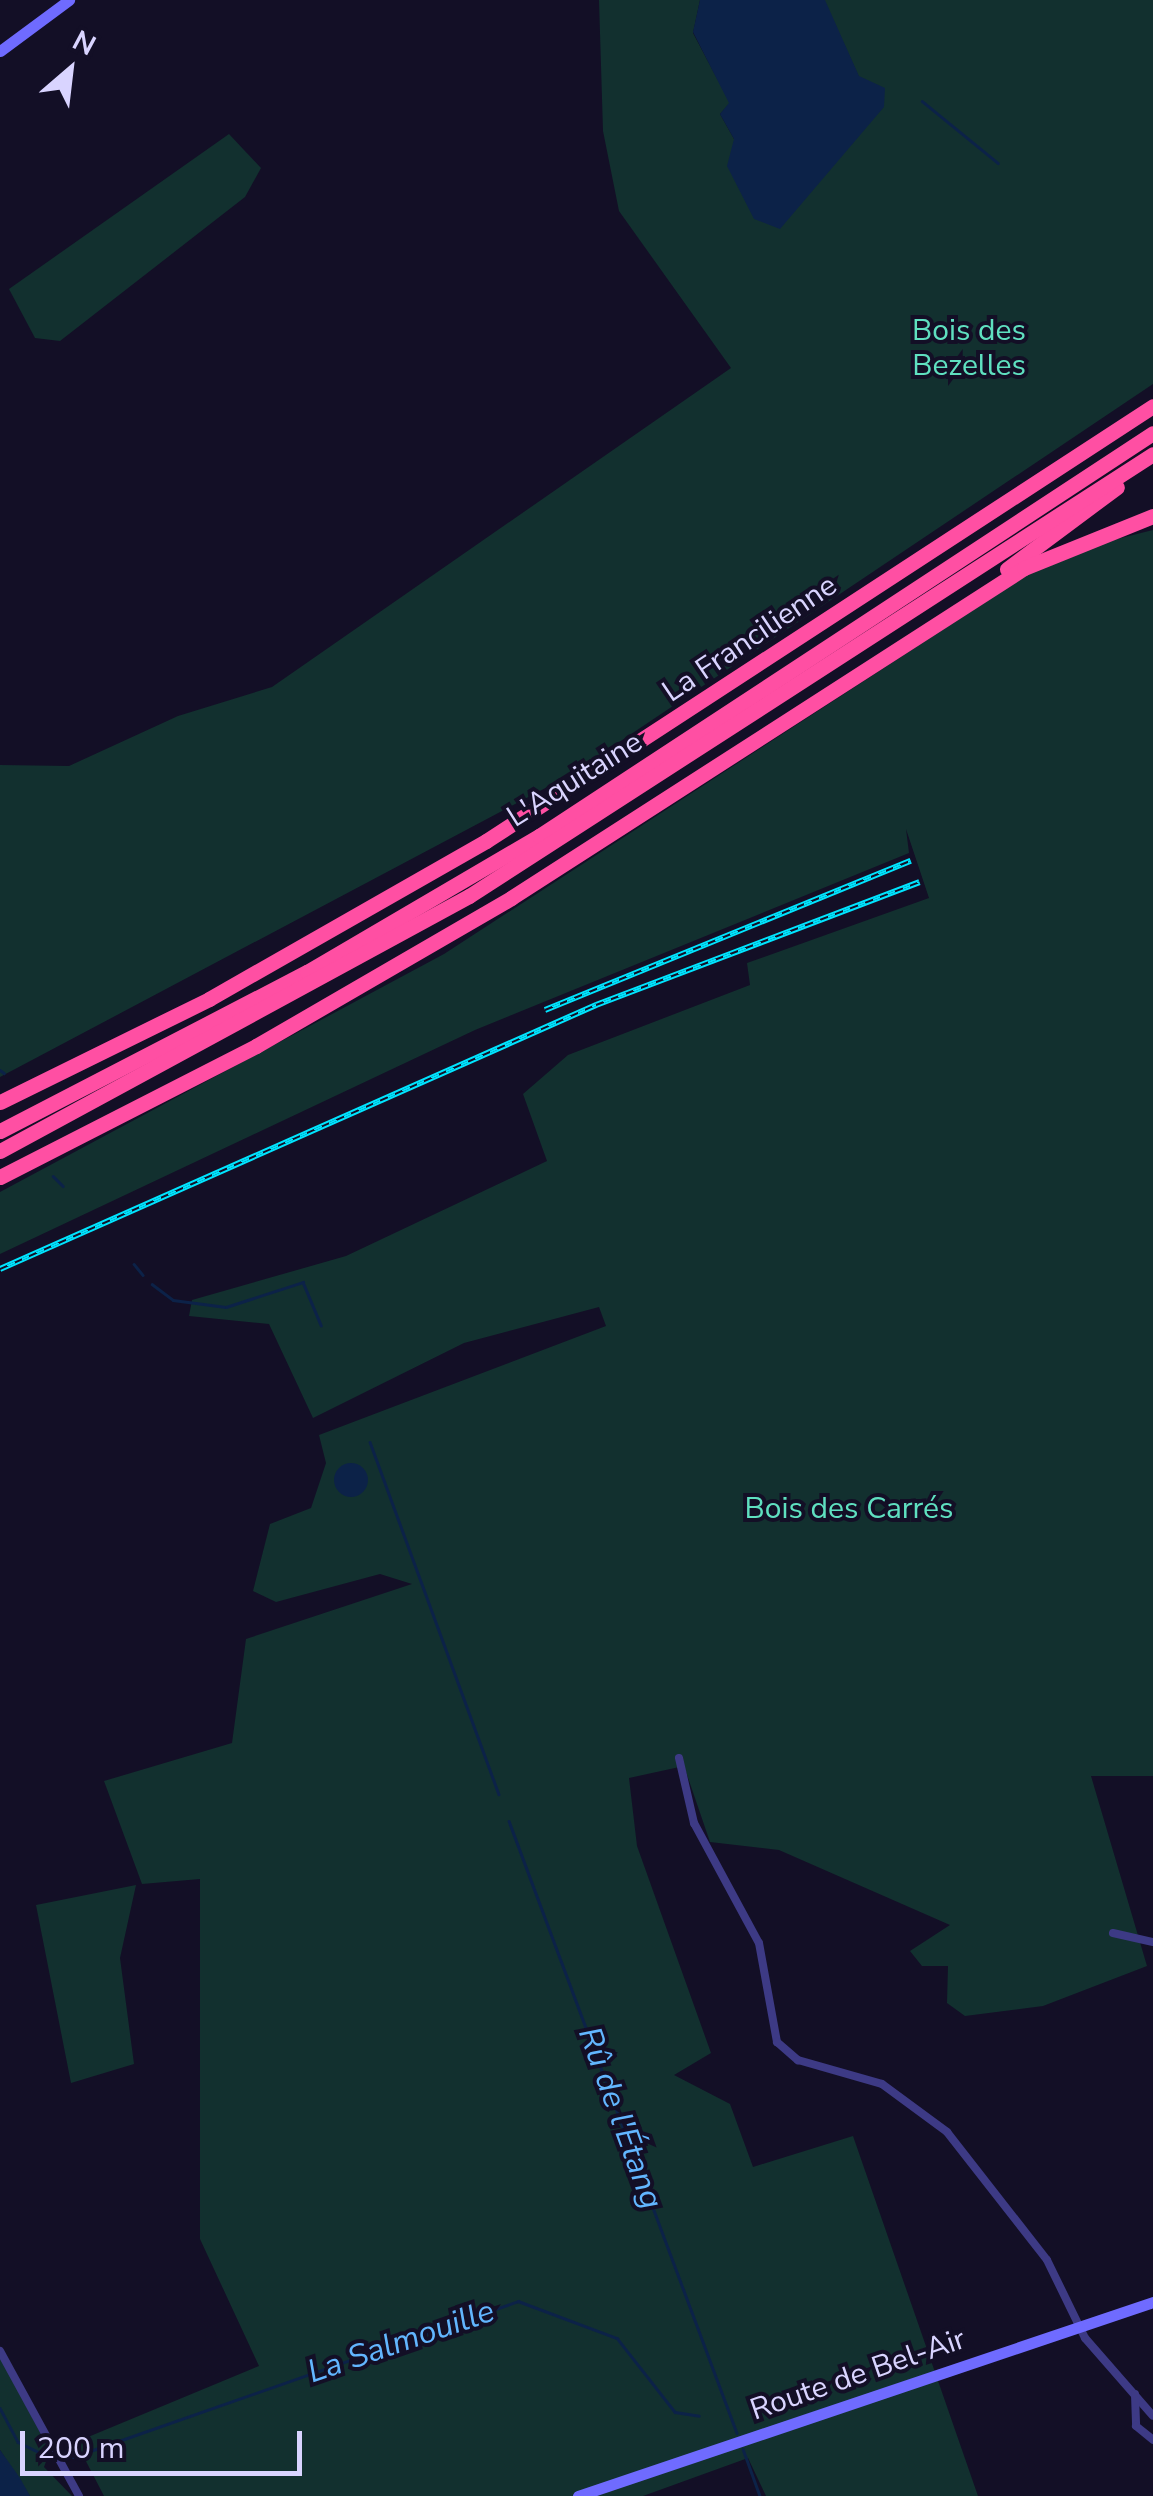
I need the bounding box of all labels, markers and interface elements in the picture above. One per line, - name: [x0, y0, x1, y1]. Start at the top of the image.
- north arrow: [20, 20, 120, 120]
- text: N: [66, 22, 102, 65]
- park label: Bois des Bezelles: [912, 313, 1026, 384]
- street label: La Francilienne: [656, 568, 844, 710]
- street label: L'Aquitaine: [501, 724, 649, 836]
- park label: Bois des Carrés: [745, 1491, 953, 1527]
- water label: Rû de l'Étang: [569, 2022, 671, 2214]
- water label: La Salmouille: [303, 2292, 499, 2392]
- street label: Route de Bel-Air: [746, 2321, 970, 2429]
- scale bar: [25, 2411, 308, 2473]
- text: 200 m: [37, 2428, 124, 2469]

